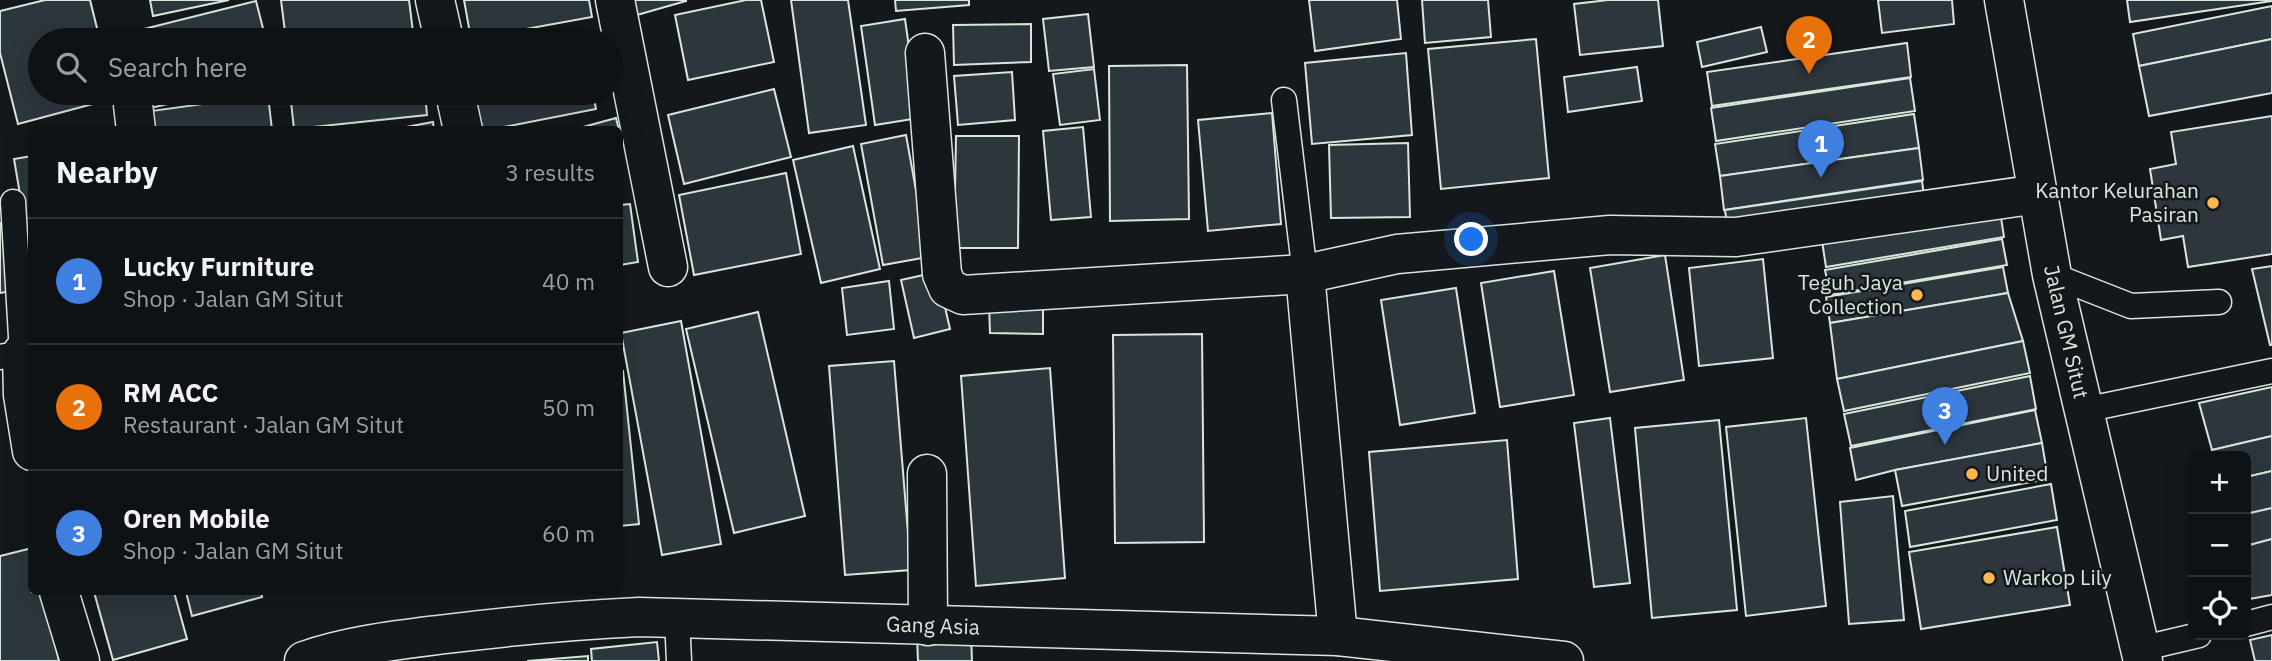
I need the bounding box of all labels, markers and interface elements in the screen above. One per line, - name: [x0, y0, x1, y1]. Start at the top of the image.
- pin: 2: [1786, 16, 1832, 74]
- search box: [28, 28, 623, 105]
- icon: search: [52, 48, 90, 86]
- text: Search here: [108, 50, 247, 84]
- pin: 1: [1798, 120, 1844, 178]
- text: Nearby: [56, 152, 158, 191]
- text: 3 results: [505, 157, 595, 187]
- place label: Kantor Kelurahan Pasiran: [2035, 176, 2199, 228]
- marker: Kantor Kelurahan Pasiran: [2205, 195, 2221, 211]
- your location: [1454, 222, 1488, 256]
- text: Lucky Furniture: [123, 249, 314, 283]
- street label: Jalan GM Situt: [2038, 262, 2096, 401]
- text: 1: [72, 266, 86, 296]
- text: 40 m: [542, 266, 595, 296]
- place label: Teguh Jaya Collection: [1798, 268, 1903, 320]
- text: Shop · Jalan GM Situt: [123, 283, 343, 313]
- marker: Teguh Jaya Collection: [1909, 287, 1925, 303]
- text: RM ACC: [123, 375, 219, 409]
- pin: 3: [1922, 387, 1968, 445]
- text: 2: [72, 392, 86, 422]
- text: 50 m: [542, 392, 595, 422]
- text: Restaurant · Jalan GM Situt: [123, 409, 404, 439]
- map controls: [2188, 451, 2251, 640]
- button: +: [2188, 451, 2251, 514]
- place label: United: [1986, 459, 2048, 487]
- marker: United: [1964, 466, 1980, 482]
- text: Oren Mobile: [123, 501, 270, 535]
- button: −: [2188, 514, 2251, 577]
- text: 3: [72, 518, 86, 548]
- text: 60 m: [542, 518, 595, 548]
- text: Shop · Jalan GM Situt: [123, 535, 343, 565]
- place label: Warkop Lily: [2003, 563, 2112, 591]
- marker: Warkop Lily: [1981, 570, 1997, 586]
- button: locate: [2188, 577, 2251, 640]
- street label: Gang Asia: [886, 609, 980, 641]

